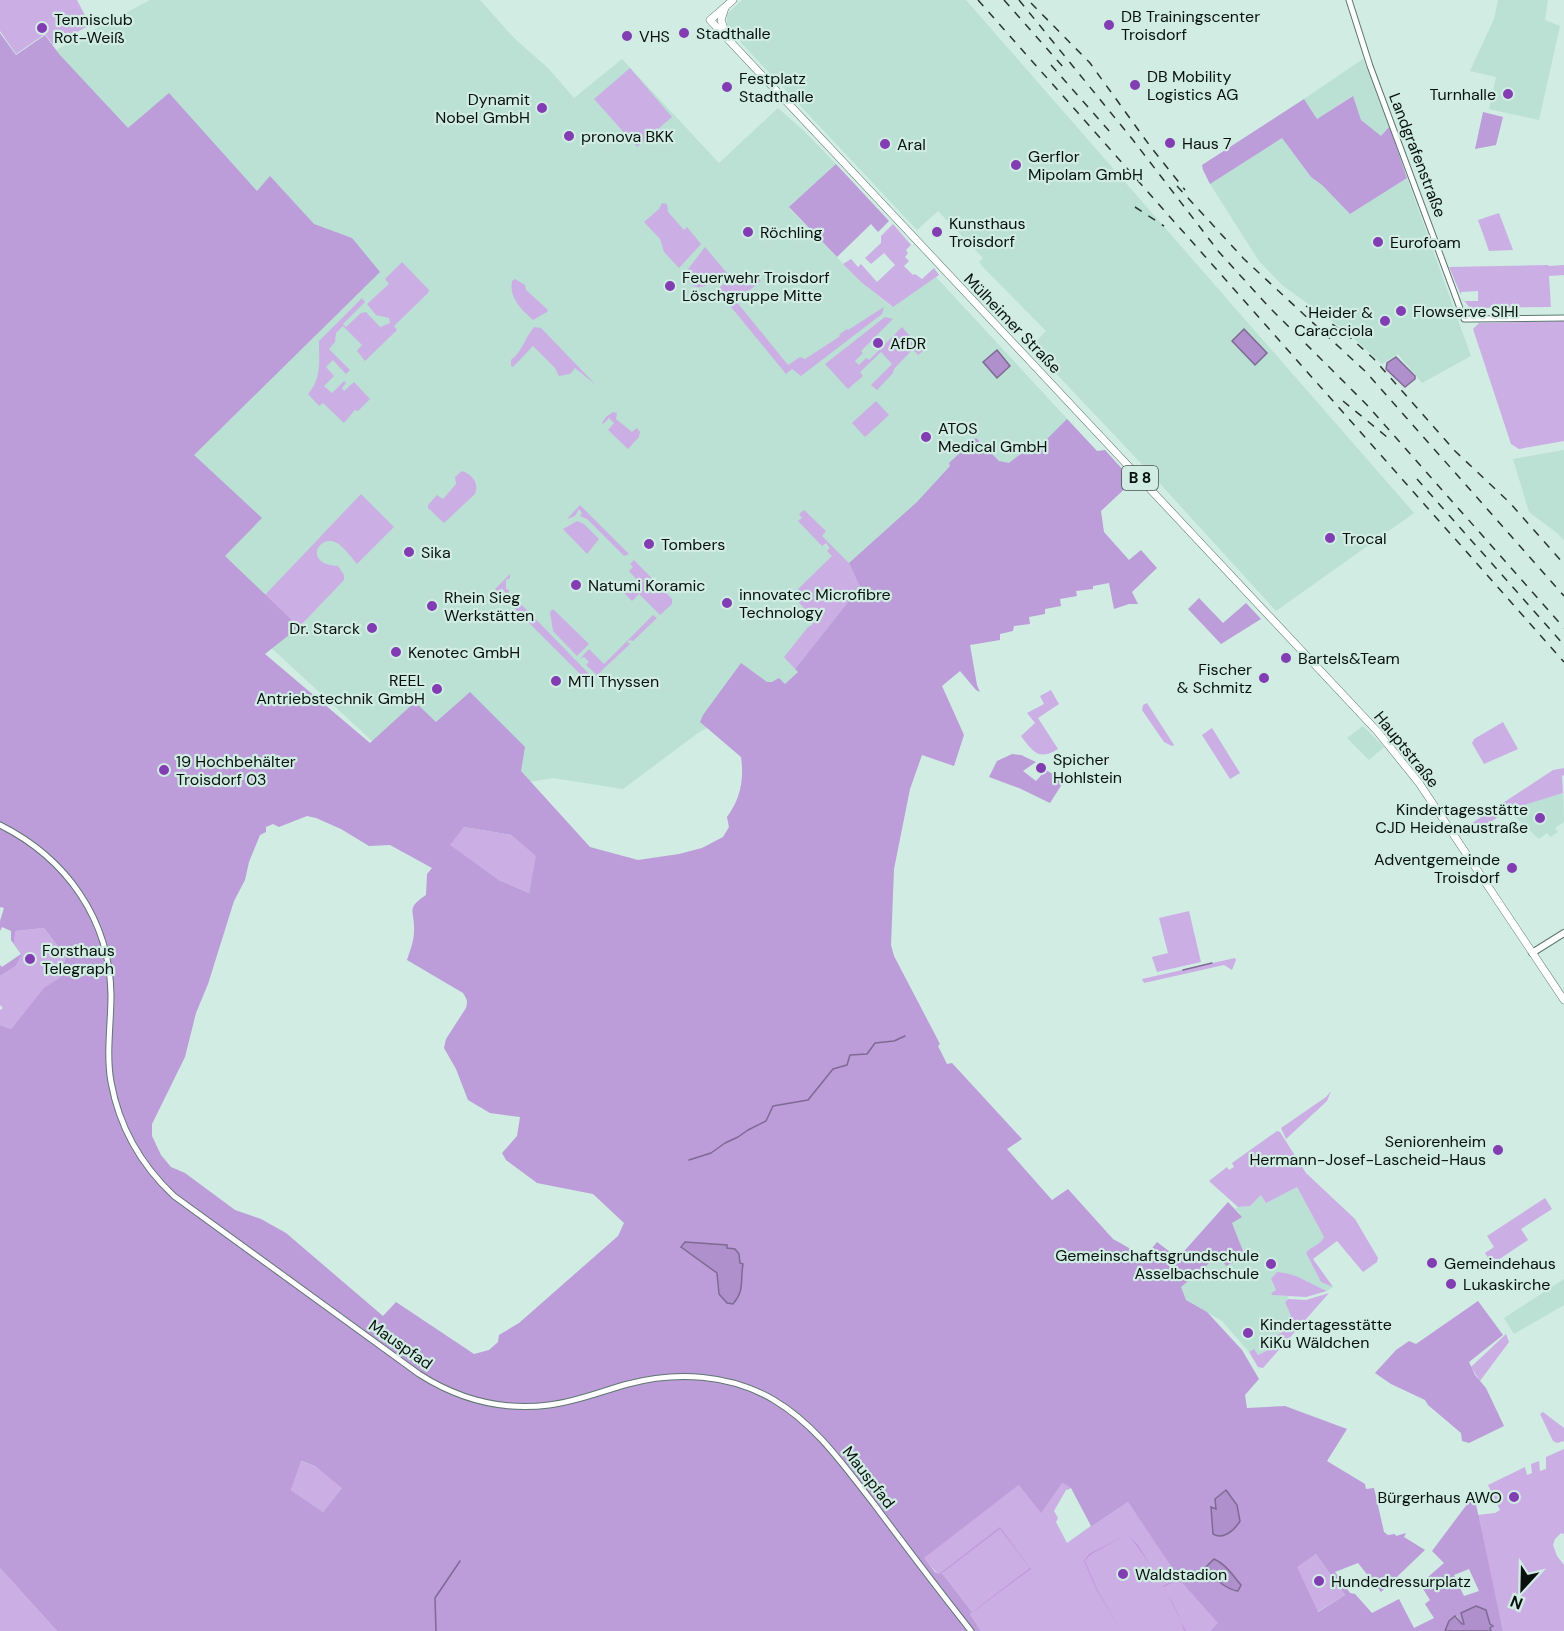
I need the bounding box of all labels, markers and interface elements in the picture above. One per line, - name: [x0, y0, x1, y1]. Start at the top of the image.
- place label: DB Trainingscenter Troisdorf: [1121, 6, 1260, 45]
- place label: Tennisclub Rot-Weiß: [54, 9, 133, 48]
- marker: DB Trainingscenter Troisdorf: [1102, 18, 1116, 32]
- marker: Tennisclub Rot-Weiß: [35, 21, 49, 35]
- place label: Stadthalle: [696, 23, 771, 44]
- place label: VHS: [639, 26, 670, 47]
- marker: Stadthalle: [677, 26, 691, 40]
- marker: VHS: [620, 29, 634, 43]
- place label: DB Mobility Logistics AG: [1147, 66, 1238, 105]
- place label: Festplatz Stadthalle: [739, 68, 814, 107]
- marker: DB Mobility Logistics AG: [1128, 78, 1142, 92]
- marker: Festplatz Stadthalle: [720, 80, 734, 94]
- place label: Turnhalle: [1429, 84, 1496, 105]
- marker: Turnhalle: [1501, 87, 1515, 101]
- place label: Dynamit Nobel GmbH: [435, 89, 530, 128]
- street label: Landgrafenstraße: [1384, 90, 1451, 220]
- marker: Dynamit Nobel GmbH: [535, 101, 549, 115]
- place label: pronova BKK: [581, 126, 674, 147]
- marker: pronova BKK: [562, 129, 576, 143]
- place label: Haus 7: [1182, 133, 1232, 154]
- place label: Aral: [897, 134, 926, 155]
- marker: Haus 7: [1163, 136, 1177, 150]
- marker: Aral: [878, 137, 892, 151]
- place label: Gerflor Mipolam GmbH: [1028, 146, 1143, 185]
- marker: Gerflor Mipolam GmbH: [1009, 158, 1023, 172]
- place label: Kunsthaus Troisdorf: [949, 213, 1025, 252]
- place label: Röchling: [760, 222, 822, 243]
- marker: Röchling: [741, 225, 755, 239]
- marker: Kunsthaus Troisdorf: [930, 225, 944, 239]
- place label: Eurofoam: [1390, 232, 1461, 253]
- marker: Eurofoam: [1371, 235, 1385, 249]
- place label: Feuerwehr Troisdorf Löschgruppe Mitte: [682, 267, 830, 306]
- street label: Mülheimer Straße: [959, 269, 1066, 378]
- marker: Feuerwehr Troisdorf Löschgruppe Mitte: [663, 279, 677, 293]
- place label: Flowserve SIHI: [1413, 301, 1519, 322]
- place label: Heider & Caracciola: [1294, 302, 1373, 341]
- marker: Flowserve SIHI: [1394, 304, 1408, 318]
- marker: Heider & Caracciola: [1378, 314, 1392, 328]
- place label: AfDR: [890, 333, 926, 354]
- marker: AfDR: [871, 336, 885, 350]
- place label: ATOS Medical GmbH: [938, 418, 1047, 457]
- marker: ATOS Medical GmbH: [919, 430, 933, 444]
- road number: B 8: [1122, 466, 1158, 490]
- place label: Trocal: [1342, 528, 1387, 549]
- marker: Trocal: [1323, 531, 1337, 545]
- place label: Tombers: [661, 534, 725, 555]
- marker: Tombers: [642, 537, 656, 551]
- place label: Sika: [421, 542, 451, 563]
- marker: Sika: [402, 545, 416, 559]
- place label: Natumi Koramic: [588, 575, 706, 596]
- marker: Natumi Koramic: [569, 578, 583, 592]
- place label: innovatec Microfibre Technology: [739, 584, 891, 623]
- place label: Rhein Sieg Werkstätten: [444, 587, 534, 626]
- marker: innovatec Microfibre Technology: [720, 596, 734, 610]
- marker: Rhein Sieg Werkstätten: [425, 599, 439, 613]
- place label: Dr. Starck: [289, 618, 360, 639]
- marker: Dr. Starck: [365, 621, 379, 635]
- place label: Kenotec GmbH: [408, 642, 520, 663]
- marker: Kenotec GmbH: [389, 645, 403, 659]
- place label: Bartels&Team: [1298, 648, 1400, 669]
- marker: Bartels&Team: [1279, 651, 1293, 665]
- place label: Fischer & Schmitz: [1177, 659, 1252, 698]
- place label: REEL Antriebstechnik GmbH: [256, 670, 425, 709]
- place label: MTI Thyssen: [568, 671, 659, 692]
- marker: Fischer & Schmitz: [1257, 671, 1271, 685]
- marker: MTI Thyssen: [549, 674, 563, 688]
- marker: REEL Antriebstechnik GmbH: [430, 682, 444, 696]
- street label: Hauptstraße: [1369, 707, 1444, 792]
- place label: Spicher Hohlstein: [1053, 749, 1122, 788]
- place label: 19 Hochbehälter Troisdorf 03: [176, 751, 296, 790]
- marker: Spicher Hohlstein: [1034, 761, 1048, 775]
- marker: 19 Hochbehälter Troisdorf 03: [157, 763, 171, 777]
- place label: Kindertagesstätte CJD Heidenaustraße: [1375, 799, 1528, 838]
- marker: Kindertagesstätte CJD Heidenaustraße: [1533, 811, 1547, 825]
- place label: Adventgemeinde Troisdorf: [1374, 849, 1500, 888]
- marker: Adventgemeinde Troisdorf: [1505, 861, 1519, 875]
- place label: Forsthaus Telegraph: [42, 940, 115, 979]
- marker: Forsthaus Telegraph: [23, 952, 37, 966]
- place label: Seniorenheim Hermann-Josef-Lascheid-Haus: [1249, 1131, 1486, 1170]
- marker: Seniorenheim Hermann-Josef-Lascheid-Haus: [1491, 1143, 1505, 1157]
- place label: Gemeinschaftsgrundschule Asselbachschule: [1055, 1245, 1259, 1284]
- place label: Gemeindehaus: [1444, 1253, 1556, 1274]
- marker: Gemeindehaus: [1425, 1256, 1439, 1270]
- marker: Gemeinschaftsgrundschule Asselbachschule: [1264, 1257, 1278, 1271]
- place label: Lukaskirche: [1463, 1274, 1550, 1295]
- marker: Lukaskirche: [1444, 1277, 1458, 1291]
- place label: Kindertagesstätte KiKu Wäldchen: [1260, 1314, 1392, 1353]
- street label: Mauspfad: [365, 1315, 437, 1374]
- marker: Kindertagesstätte KiKu Wäldchen: [1241, 1326, 1255, 1340]
- street label: Mauspfad: [838, 1442, 899, 1513]
- place label: Bürgerhaus AWO: [1378, 1487, 1502, 1508]
- marker: Bürgerhaus AWO: [1507, 1490, 1521, 1504]
- north arrow: [1492, 1559, 1552, 1619]
- place label: Waldstadion: [1135, 1564, 1227, 1585]
- marker: Waldstadion: [1116, 1567, 1130, 1581]
- place label: Hundedressurplatz: [1331, 1571, 1471, 1592]
- marker: Hundedressurplatz: [1312, 1574, 1326, 1588]
- text: N: [1507, 1591, 1526, 1614]

